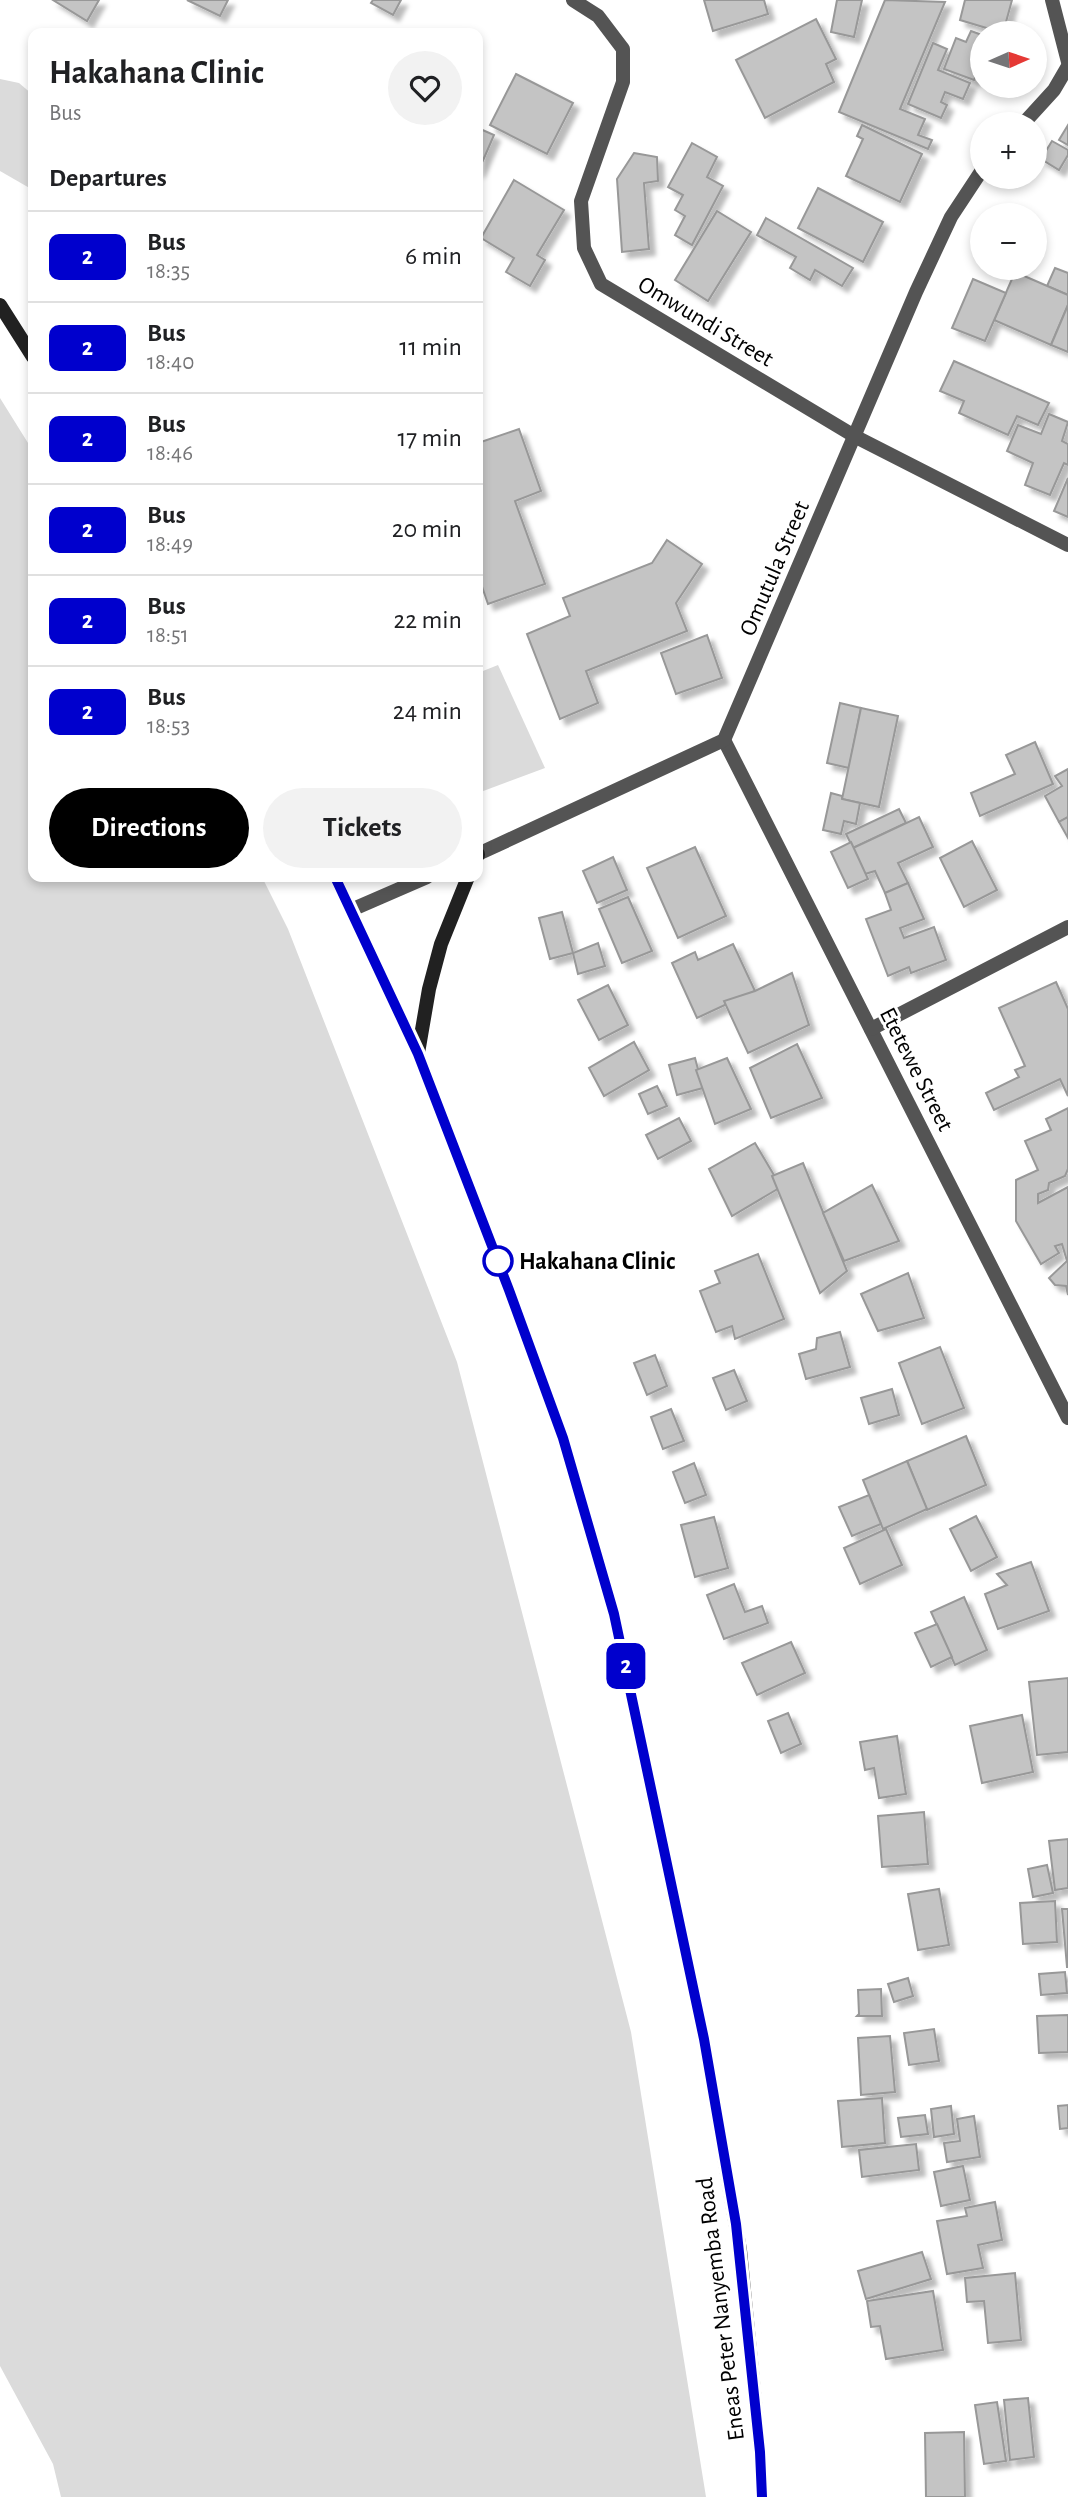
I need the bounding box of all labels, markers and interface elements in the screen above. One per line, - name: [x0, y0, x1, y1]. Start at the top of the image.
- north arrow: [970, 21, 1046, 98]
- map controls: [970, 21, 1047, 280]
- button: heart: [388, 51, 462, 125]
- text: Hakahana Clinic: [49, 57, 264, 90]
- text: Bus: [49, 102, 82, 125]
- button: +: [970, 112, 1047, 189]
- text: Departures: [49, 165, 167, 191]
- button: −: [970, 203, 1047, 280]
- text: Bus: [147, 229, 186, 255]
- text: 6 min: [405, 243, 462, 269]
- text: 2: [82, 245, 93, 269]
- text: 18:35: [147, 260, 190, 283]
- street label: Omwundi Street: [634, 272, 778, 372]
- text: Bus: [147, 320, 186, 346]
- text: 11 min: [399, 334, 462, 360]
- text: 2: [82, 336, 93, 360]
- text: 18:40: [147, 351, 194, 374]
- text: Bus: [147, 411, 186, 437]
- text: 17 min: [397, 425, 462, 451]
- text: 2: [82, 427, 93, 451]
- text: 18:46: [147, 442, 193, 465]
- street label: Omutula Street: [736, 497, 814, 639]
- text: Bus: [147, 502, 186, 528]
- text: 20 min: [392, 516, 462, 542]
- text: 2: [82, 518, 93, 542]
- text: 18:49: [147, 533, 193, 556]
- text: Bus: [147, 593, 186, 619]
- text: 22 min: [394, 607, 462, 633]
- text: 2: [82, 609, 93, 633]
- text: 18:51: [147, 624, 189, 647]
- text: Bus: [147, 684, 186, 710]
- text: 24 min: [393, 698, 462, 724]
- text: 2: [82, 700, 93, 724]
- text: 18:53: [147, 715, 190, 738]
- button: Directions: [49, 788, 249, 868]
- button: Tickets: [263, 788, 462, 868]
- street label: Etetewe Street: [875, 1004, 958, 1135]
- marker: Hakahana Clinic: [483, 1246, 513, 1276]
- place label: Hakahana Clinic: [519, 1250, 675, 1274]
- line badge: 2: [603, 1643, 649, 1689]
- text: 2: [620, 1654, 632, 1678]
- street label: Eneas Peter Nanyemba Road: [693, 2176, 749, 2442]

